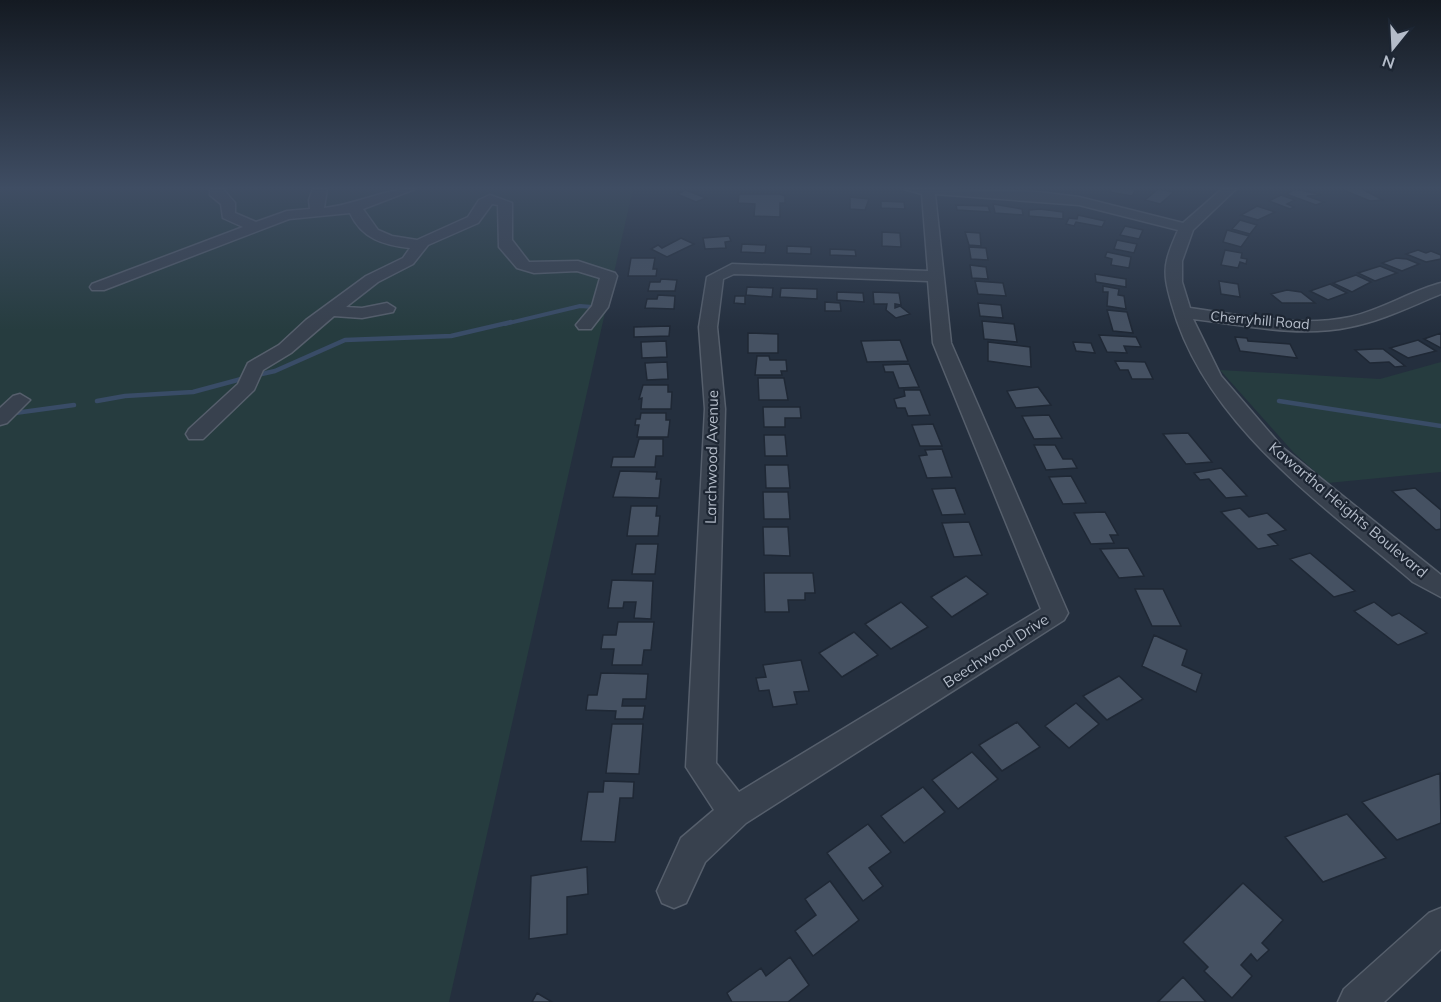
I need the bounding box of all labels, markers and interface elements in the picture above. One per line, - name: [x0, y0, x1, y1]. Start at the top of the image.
- north arrow: [1363, 18, 1423, 78]
- text: N: [1380, 51, 1397, 74]
- street label: Cherryhill Road: [1210, 307, 1310, 333]
- street label: Larchwood Avenue: [701, 390, 722, 524]
- street label: Kawartha Heights Boulevard: [1265, 438, 1431, 581]
- street label: Beechwood Drive: [939, 609, 1052, 692]

